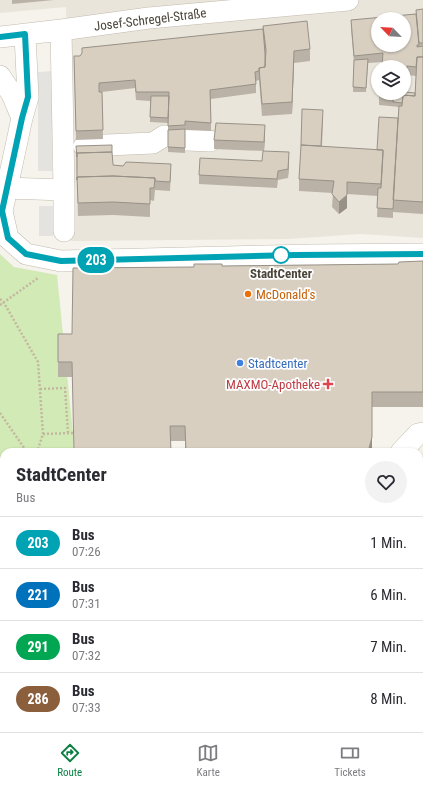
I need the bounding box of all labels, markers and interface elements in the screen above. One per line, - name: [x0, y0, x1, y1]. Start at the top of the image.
- street label: Josef-Schregel-Straße: [93, 5, 207, 34]
- north arrow: [371, 12, 411, 52]
- map controls: [371, 12, 411, 100]
- button: layers: [371, 60, 411, 100]
- marker: StadtCenter: [272, 246, 290, 264]
- line badge: 203: [73, 247, 119, 273]
- text: 203: [85, 252, 107, 268]
- place label: StadtCenter: [250, 266, 313, 281]
- place label: McDonald's: [256, 287, 315, 302]
- marker: McDonald's: [243, 289, 253, 299]
- place label: Stadtcenter: [248, 356, 307, 371]
- marker: Stadtcenter: [235, 358, 245, 368]
- place label: MAXMO-Apotheke: [226, 377, 320, 392]
- marker: MAXMO-Apotheke: [323, 379, 333, 389]
- button: heart: [365, 461, 407, 503]
- text: StadtCenter: [16, 463, 107, 486]
- text: Bus: [16, 490, 35, 505]
- text: Bus: [72, 526, 95, 544]
- text: 1 Min.: [370, 534, 407, 552]
- text: 203: [27, 535, 49, 551]
- text: 07:26: [72, 544, 101, 559]
- text: Bus: [72, 578, 95, 596]
- text: 6 Min.: [370, 586, 407, 604]
- text: 221: [27, 587, 49, 603]
- text: 07:31: [72, 596, 101, 611]
- text: Bus: [72, 630, 95, 648]
- text: 7 Min.: [370, 638, 407, 656]
- text: 291: [27, 639, 49, 655]
- text: 07:32: [72, 648, 101, 663]
- text: Bus: [72, 682, 95, 700]
- text: 8 Min.: [370, 690, 407, 708]
- text: 286: [27, 691, 49, 707]
- text: 07:33: [72, 700, 101, 715]
- tab: Route: [57, 742, 82, 779]
- tab: Karte: [197, 742, 220, 779]
- tab: Tickets: [334, 742, 366, 779]

